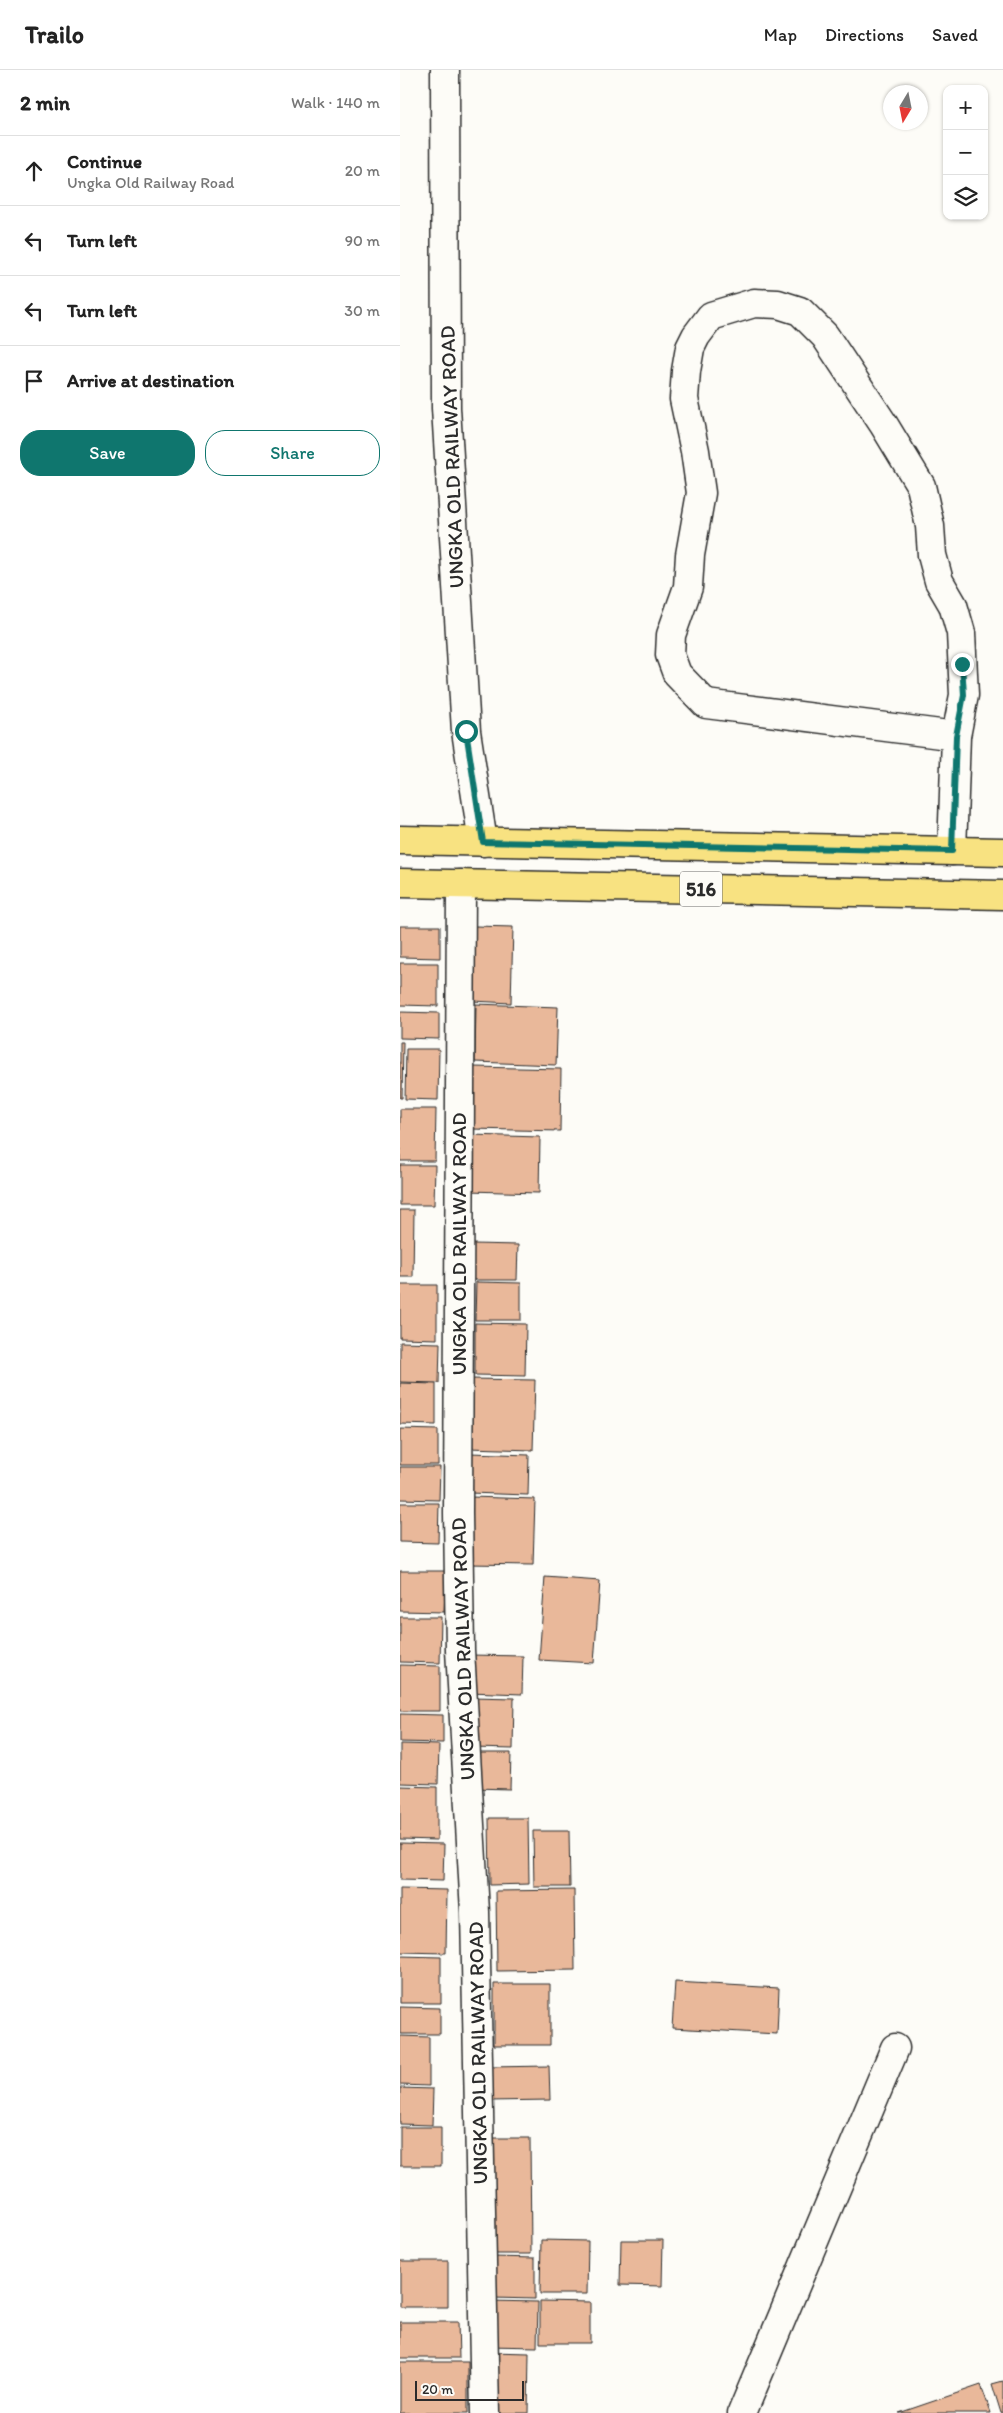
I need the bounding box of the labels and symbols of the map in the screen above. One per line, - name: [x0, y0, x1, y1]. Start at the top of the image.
- north arrow: [883, 85, 928, 130]
- street label: UNGKA OLD RAILWAY ROAD: [434, 325, 469, 589]
- route end: [951, 653, 974, 676]
- route start: [455, 720, 478, 743]
- road number: 516: [680, 872, 722, 906]
- street label: UNGKA OLD RAILWAY ROAD: [446, 1112, 471, 1376]
- street label: UNGKA OLD RAILWAY ROAD: [445, 1517, 480, 1781]
- street label: UNGKA OLD RAILWAY ROAD: [463, 1921, 492, 2185]
- scale bar: [415, 2378, 524, 2401]

